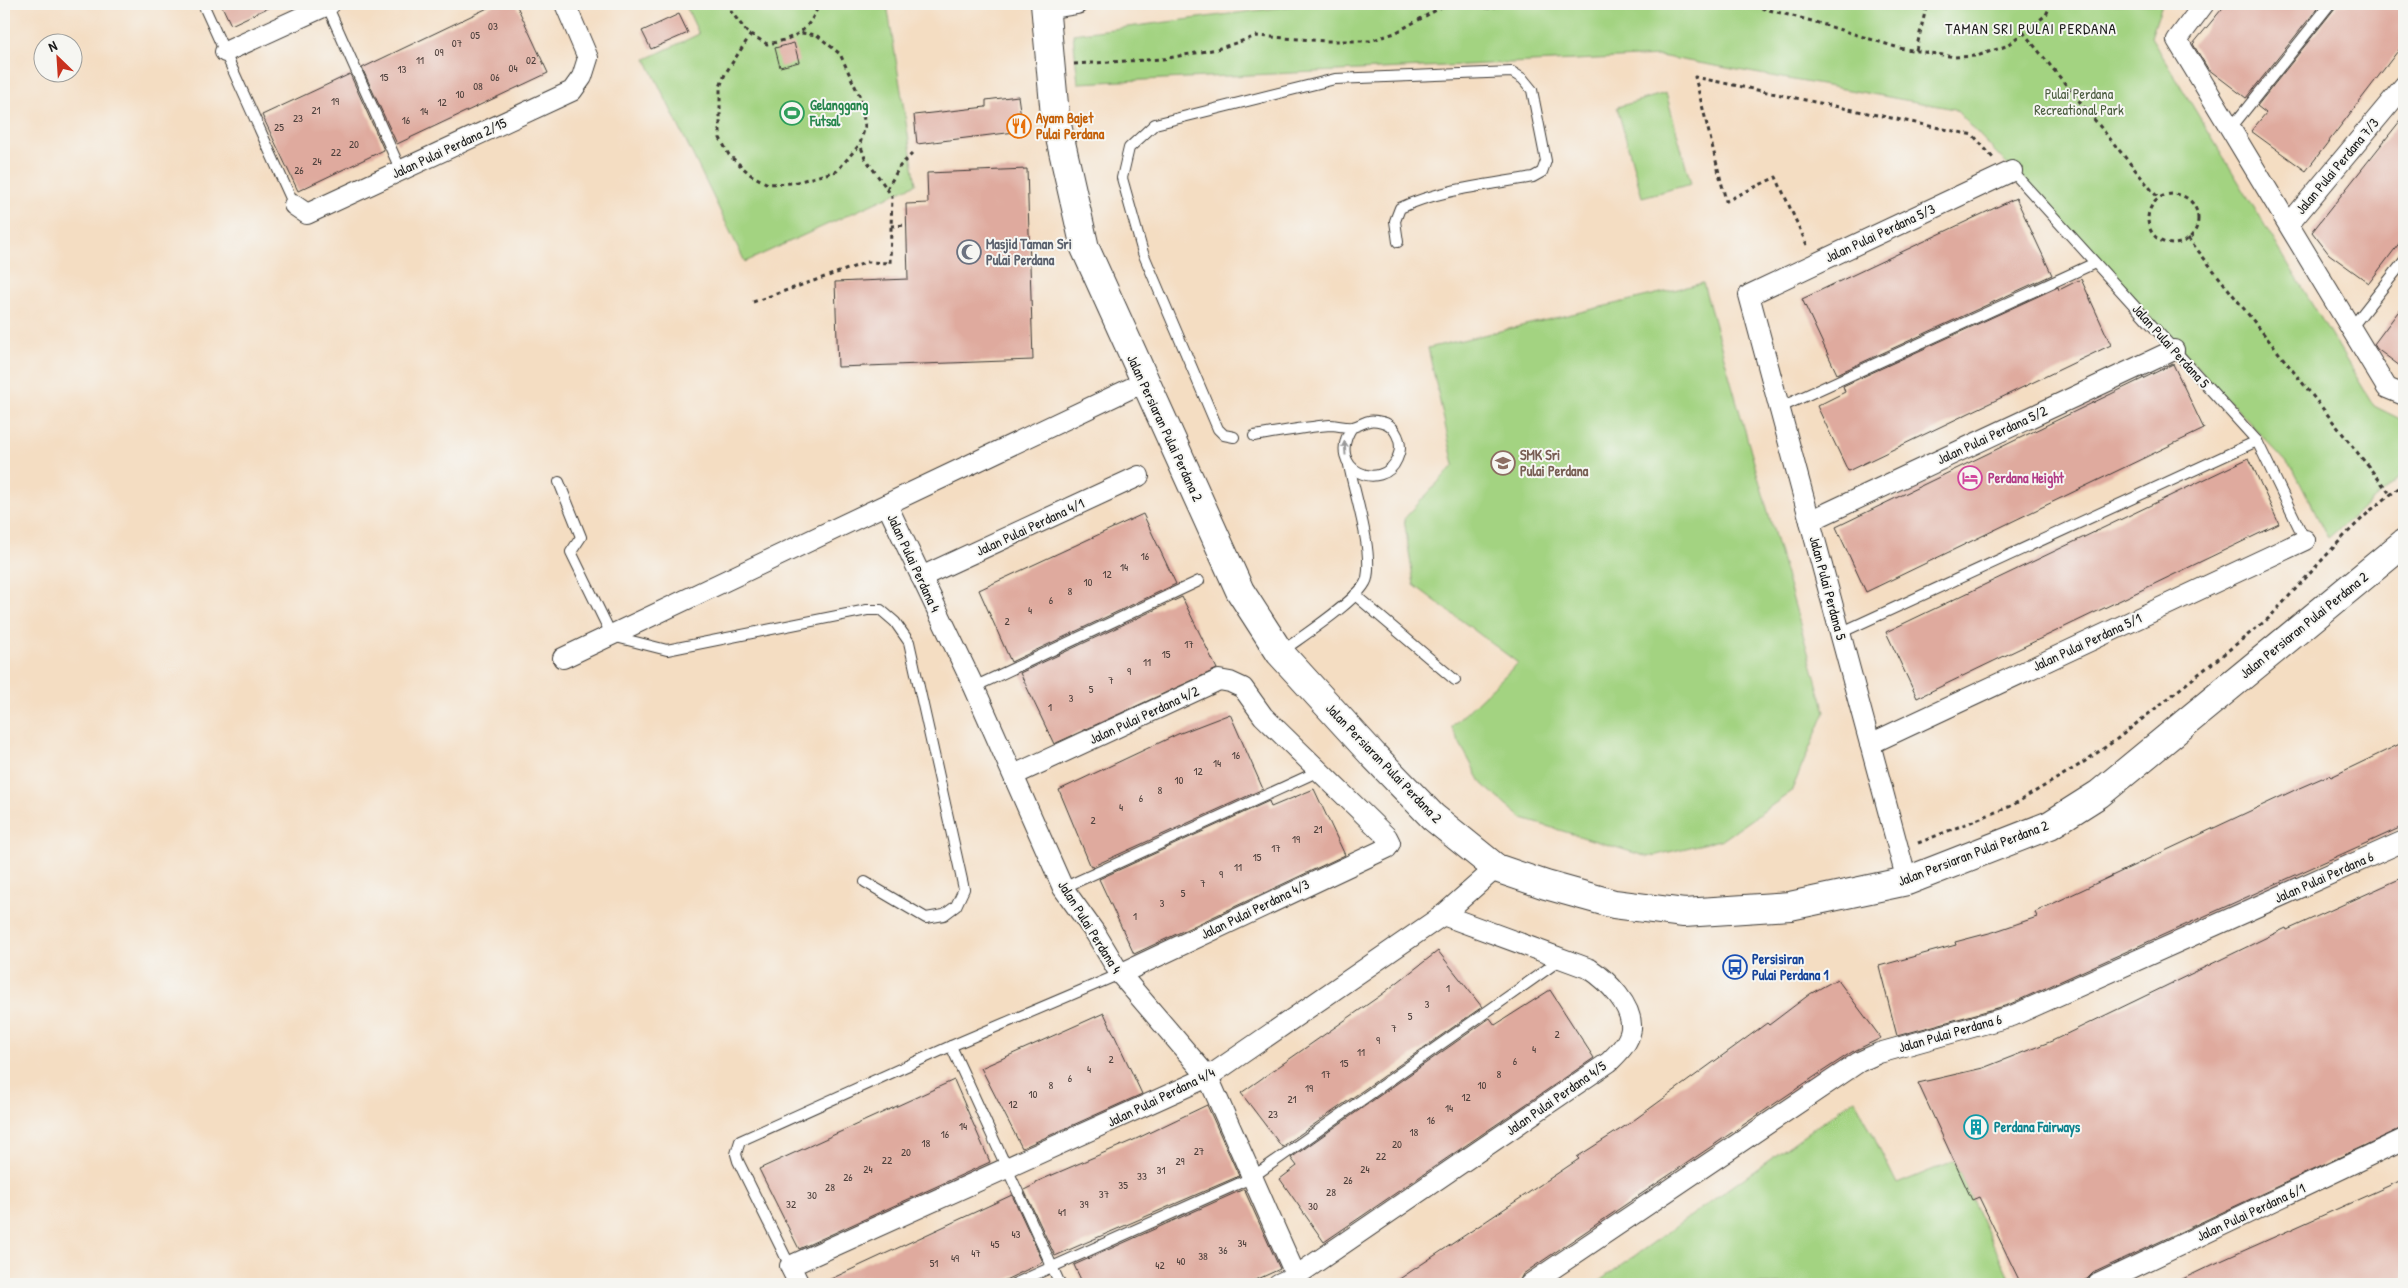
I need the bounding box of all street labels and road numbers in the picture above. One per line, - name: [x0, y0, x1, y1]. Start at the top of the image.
- street label: Jalan Pulai Perdana 2/15: [388, 113, 509, 182]
- street label: Jalan Pulai Perdana 7/3: [2291, 114, 2383, 218]
- street label: Jalan Pulai Perdana 5/3: [1822, 199, 1938, 266]
- street label: Jalan Pulai Perdana 5: [2129, 300, 2214, 392]
- street label: Jalan Persiaran Pulai Perdana 2: [1123, 351, 1208, 505]
- street label: Jalan Pulai Perdana 5/2: [1934, 401, 2050, 468]
- street label: Jalan Pulai Perdana 4/1: [973, 493, 1087, 560]
- street label: Jalan Pulai Perdana 4: [883, 511, 946, 615]
- street label: Jalan Pulai Perdana 5: [1805, 534, 1852, 642]
- street label: Jalan Persiaran Pulai Perdana 2: [2236, 567, 2372, 682]
- street label: Jalan Pulai Perdana 5/1: [2029, 608, 2144, 675]
- street label: Jalan Pulai Perdana 4/2: [1086, 681, 1202, 748]
- street label: Jalan Persiaran Pulai Perdana 2: [1322, 699, 1447, 827]
- street label: Jalan Persiaran Pulai Perdana 2: [1895, 815, 2051, 890]
- street label: Jalan Pulai Perdana 6: [2271, 846, 2377, 907]
- street label: Jalan Pulai Perdana 4/3: [1197, 874, 1312, 943]
- street label: Jalan Pulai Perdana 4: [1054, 877, 1127, 977]
- street label: Jalan Pulai Perdana 6: [1896, 1009, 2004, 1056]
- street label: Jalan Pulai Perdana 4/5: [1502, 1056, 1610, 1139]
- street label: Jalan Pulai Perdana 4/4: [1104, 1062, 1218, 1131]
- street label: Jalan Pulai Perdana 6/1: [2193, 1178, 2308, 1245]

